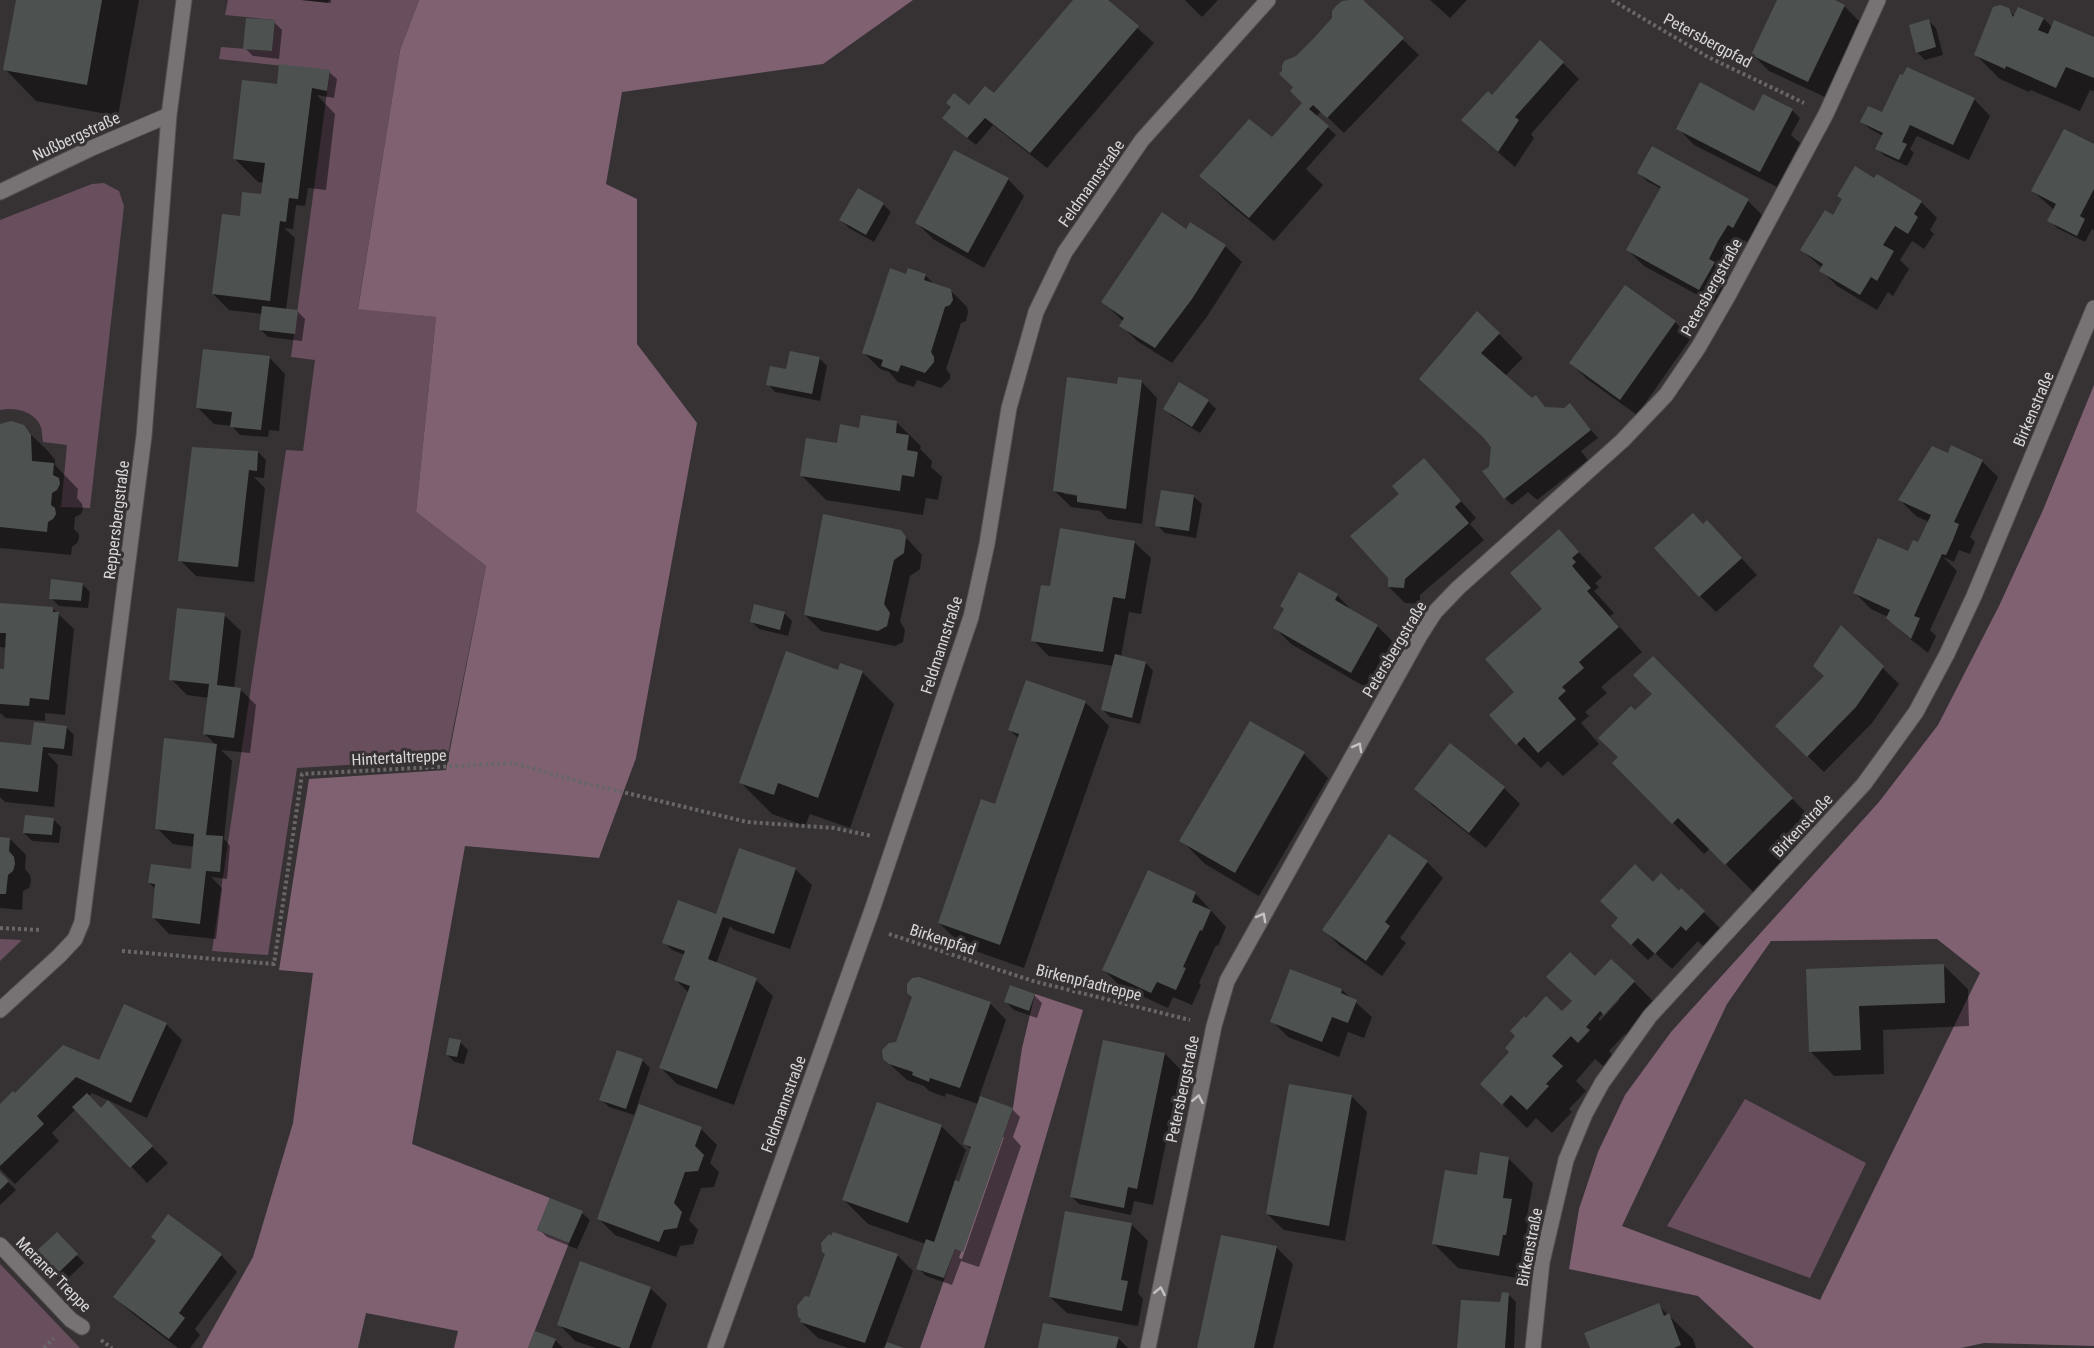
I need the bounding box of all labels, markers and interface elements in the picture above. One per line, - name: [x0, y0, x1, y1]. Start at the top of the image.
- street label: Petersbergpfad: [1660, 9, 1755, 72]
- street label: Nußbergstraße: [30, 108, 123, 165]
- street label: Feldmannstraße: [1054, 136, 1128, 230]
- street label: Petersbergstraße: [1677, 235, 1746, 339]
- street label: Birkenstraße: [2009, 369, 2058, 450]
- street label: Reppersbergstraße: [100, 460, 133, 581]
- street label: Feldmannstraße: [917, 594, 966, 697]
- street label: Petersbergstraße: [1358, 598, 1431, 701]
- one-way arrow: [1351, 743, 1362, 753]
- street label: Hintertaltreppe: [351, 746, 447, 769]
- street label: Birkenstraße: [1768, 790, 1836, 861]
- one-way arrow: [1255, 912, 1266, 923]
- street label: Birkenpfad: [908, 920, 978, 959]
- street label: Birkenpfadtreppe: [1034, 960, 1144, 1005]
- street label: Petersbergstraße: [1162, 1034, 1203, 1144]
- street label: Feldmannstraße: [757, 1053, 810, 1155]
- one-way arrow: [1191, 1095, 1204, 1105]
- street label: Birkenstraße: [1513, 1206, 1546, 1288]
- street label: Meraner Treppe: [12, 1233, 95, 1316]
- one-way arrow: [1153, 1286, 1166, 1296]

